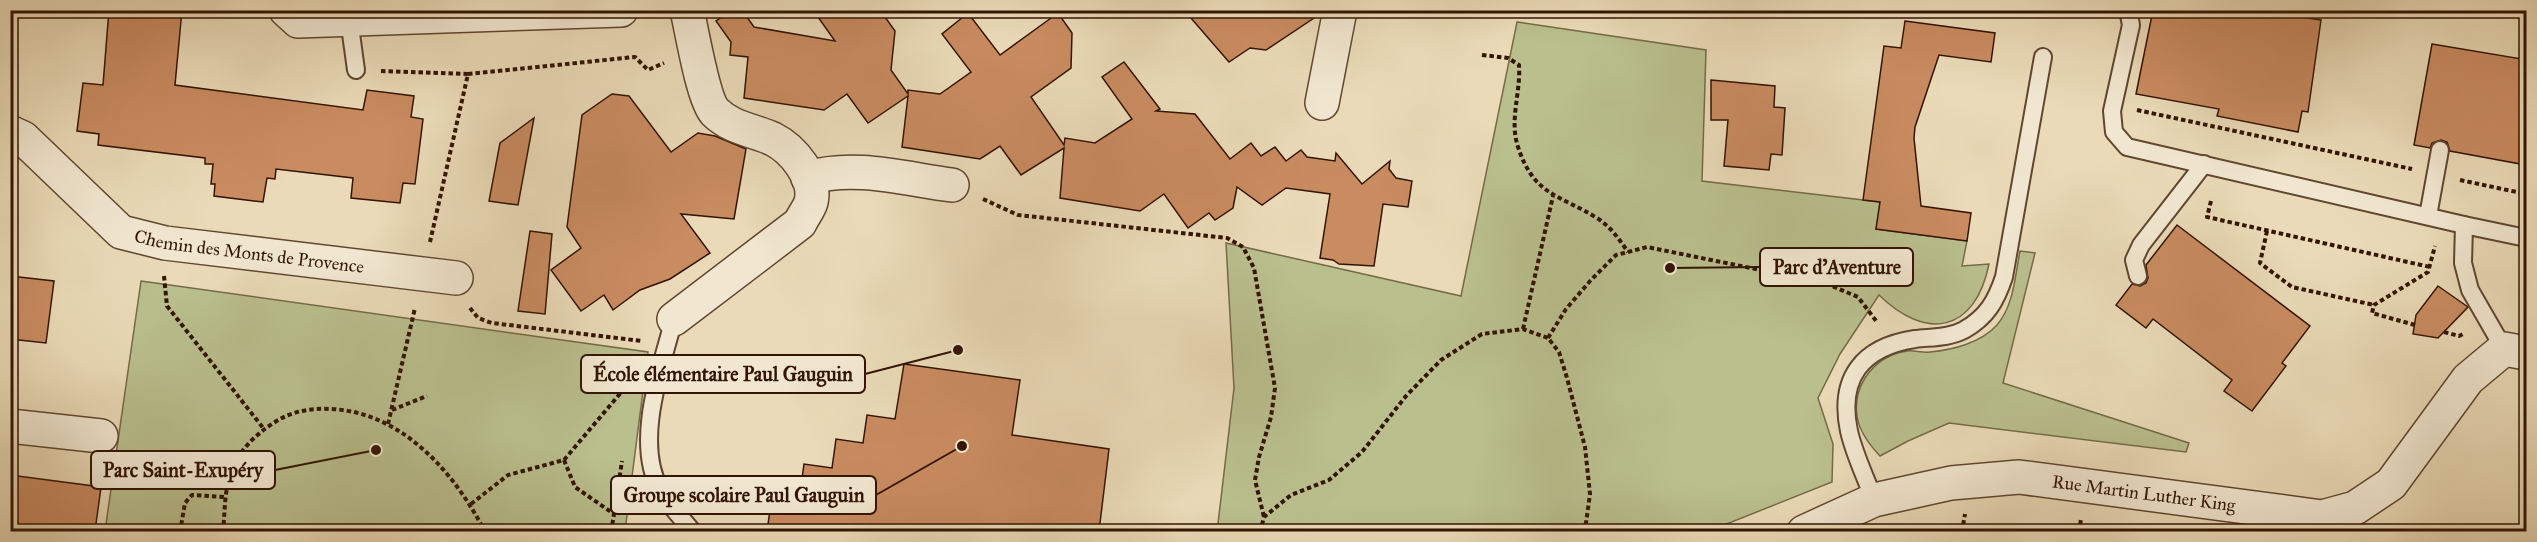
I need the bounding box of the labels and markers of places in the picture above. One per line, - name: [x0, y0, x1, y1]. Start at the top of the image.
- callout: Parc d'Aventure: [1760, 248, 1913, 286]
- callout: École élémentaire Paul Gauguin: [581, 355, 865, 393]
- callout: Parc Saint-Exupéry: [91, 451, 275, 489]
- callout: Groupe scolaire Paul Gauguin: [611, 476, 876, 514]

